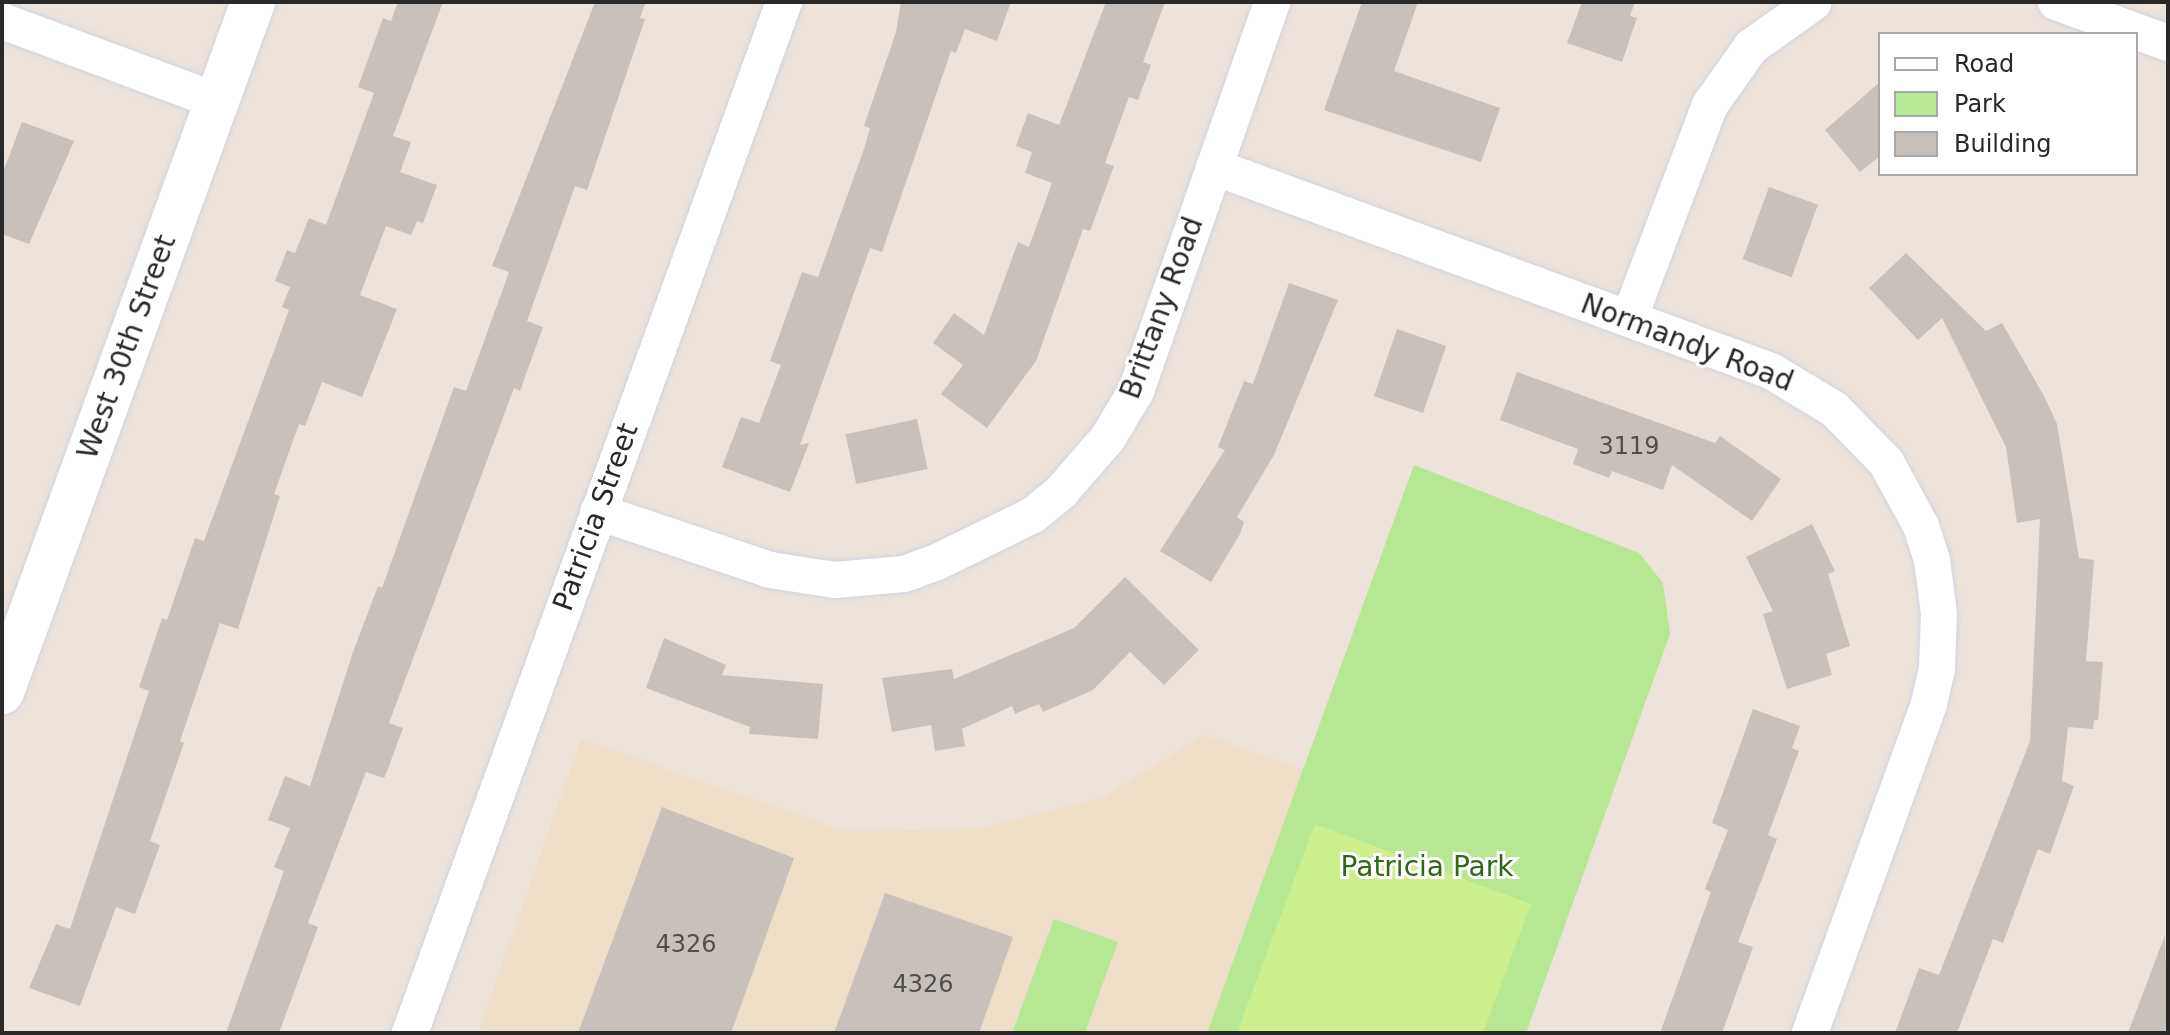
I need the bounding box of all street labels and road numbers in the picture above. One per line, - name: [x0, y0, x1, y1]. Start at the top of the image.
- street label: Brittany Road: [1114, 212, 1210, 404]
- street label: West 30th Street: [71, 230, 183, 464]
- street label: Normandy Road: [1576, 287, 1798, 399]
- street label: Patricia Street: [546, 419, 646, 615]

